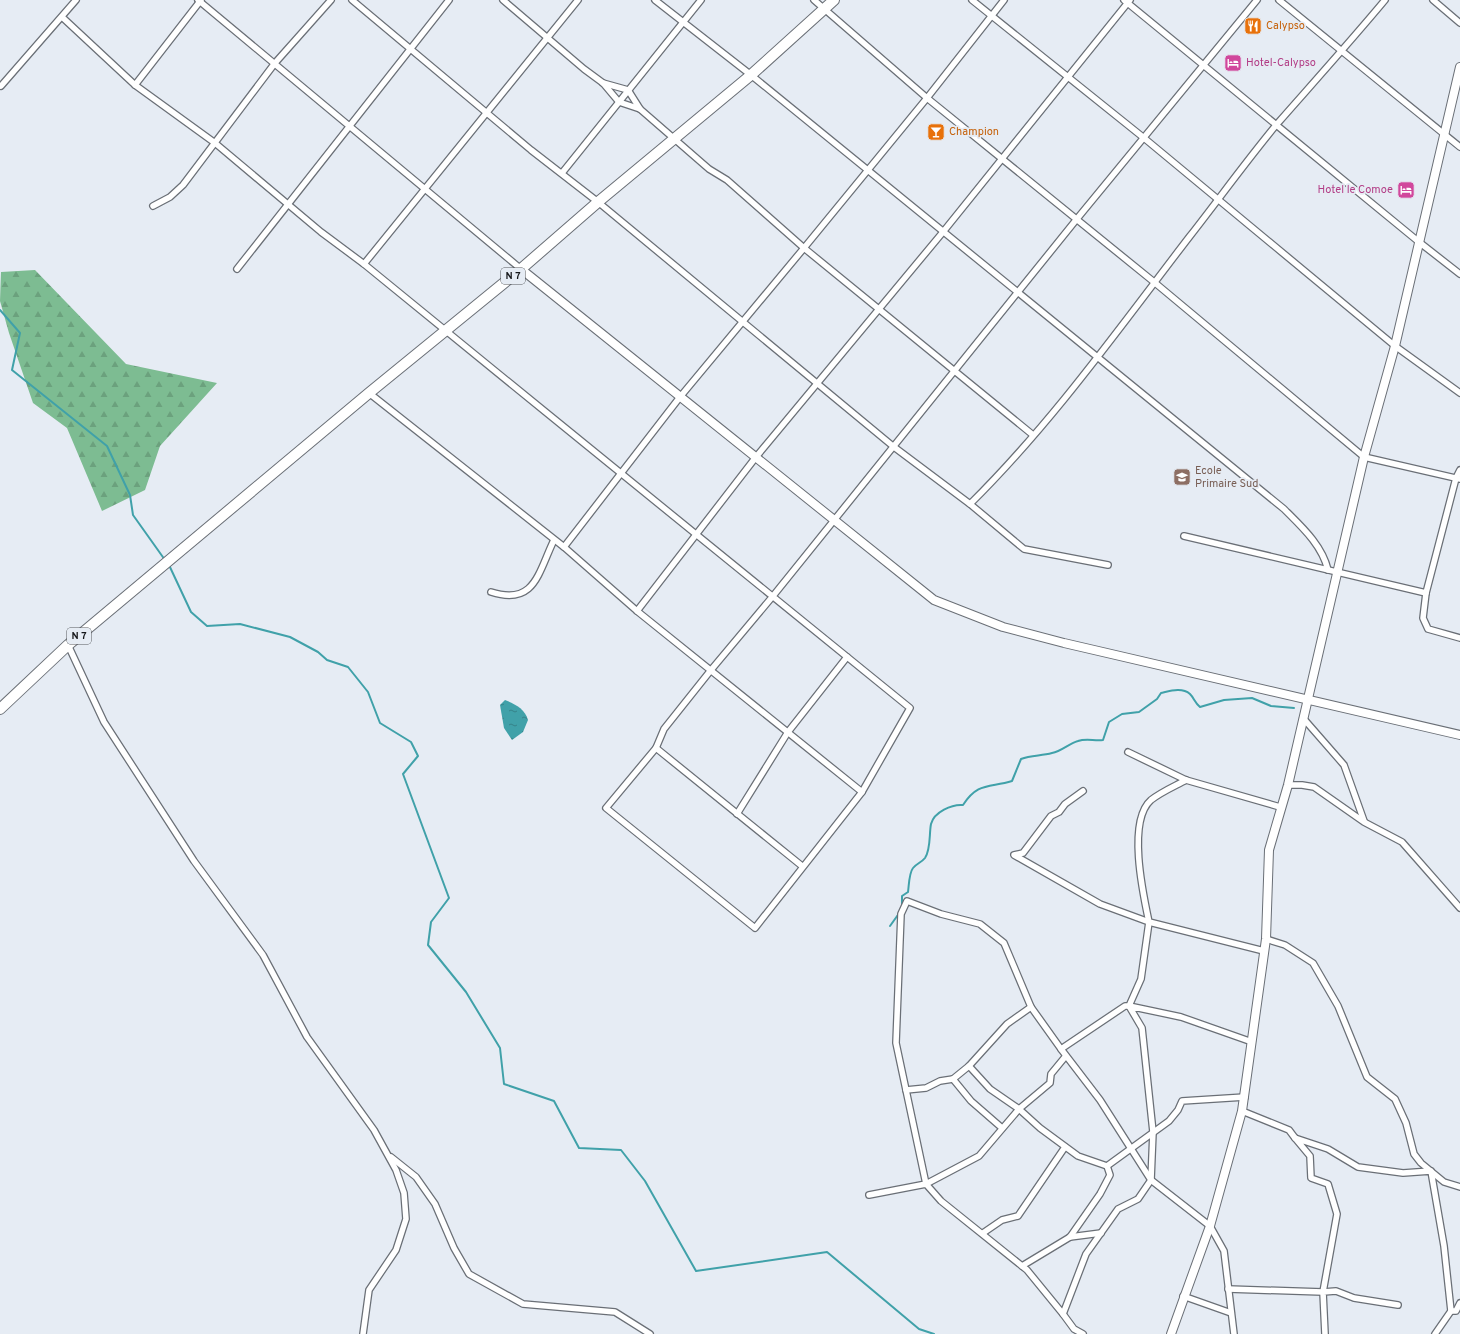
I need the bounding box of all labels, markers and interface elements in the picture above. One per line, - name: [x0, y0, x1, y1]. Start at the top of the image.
- restaurant icon: Calypso: [1243, 16, 1263, 36]
- place label: Calypso: [1266, 19, 1305, 33]
- hotel icon: Hotel-Calypso: [1223, 53, 1243, 73]
- place label: Hotel-Calypso: [1246, 56, 1316, 70]
- bar icon: Champion: [926, 122, 946, 142]
- place label: Champion: [949, 125, 999, 139]
- hotel icon: Hotel le Comoe: [1396, 180, 1416, 200]
- place label: Hotel le Comoe: [1317, 183, 1393, 197]
- road number: N 7: [501, 268, 525, 284]
- place label: Ecole Primaire Sud: [1195, 464, 1258, 491]
- school or university icon: Ecole Primaire Sud: [1172, 467, 1192, 487]
- road number: N 7: [67, 628, 91, 644]

